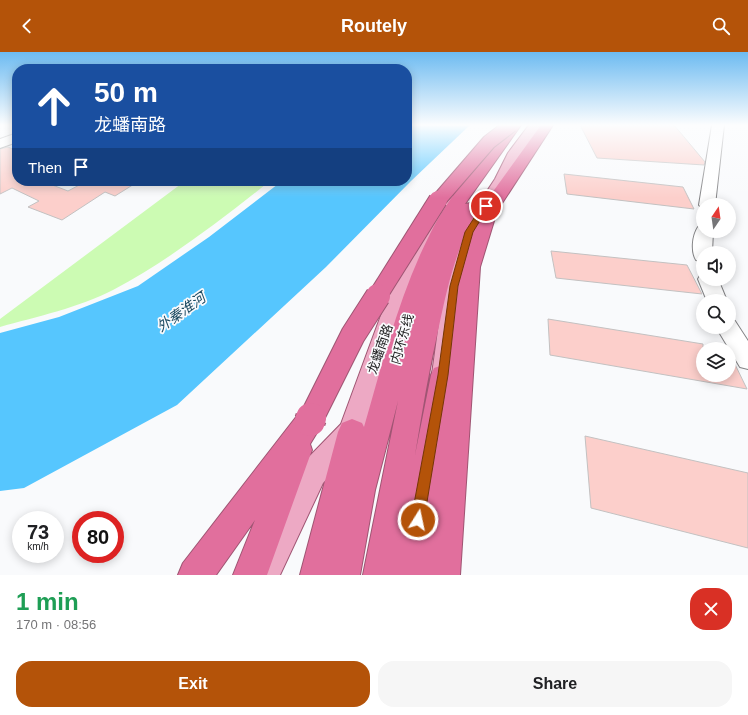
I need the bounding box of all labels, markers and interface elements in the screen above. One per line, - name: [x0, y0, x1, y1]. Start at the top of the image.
- icon: back: [16, 15, 38, 37]
- icon: search: [710, 15, 732, 37]
- text: Routely: [341, 16, 407, 36]
- text: 50 m: [94, 77, 158, 108]
- icon: ahead: [28, 80, 80, 132]
- text: 龙蟠南路: [94, 115, 166, 135]
- icon: arrive: [70, 156, 92, 178]
- text: Then: [28, 159, 62, 176]
- pin: [469, 189, 503, 223]
- icon: arrive: [475, 195, 497, 217]
- north arrow: [696, 198, 736, 238]
- map controls: [696, 198, 736, 382]
- button: sound: [696, 246, 736, 286]
- water label: 外秦淮河: [153, 288, 211, 335]
- button: search: [696, 294, 736, 334]
- street label: 内环东线: [388, 312, 416, 366]
- street label: 龙蟠南路: [364, 322, 396, 376]
- button: layers: [696, 342, 736, 382]
- position arrow: [397, 499, 439, 541]
- speed limit sign: 80: [72, 511, 124, 563]
- text: 73: [27, 521, 49, 543]
- text: km/h: [27, 541, 49, 552]
- text: 1 min: [16, 588, 79, 615]
- button: close: [690, 588, 732, 630]
- text: 170 m · 08:56: [16, 617, 96, 632]
- button: Exit: [16, 661, 370, 707]
- button: Share: [378, 661, 732, 707]

